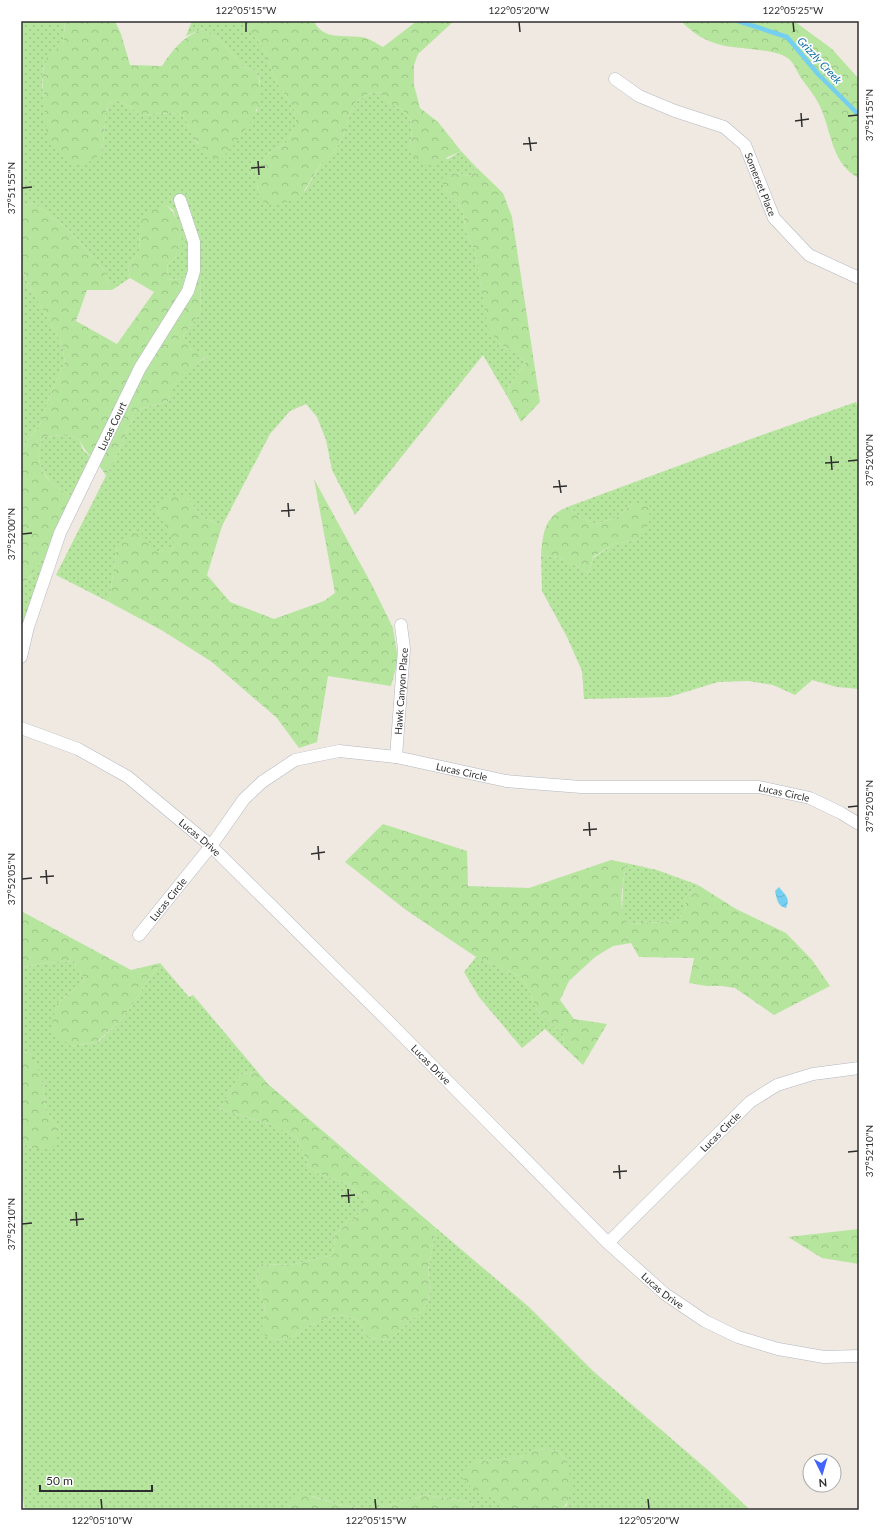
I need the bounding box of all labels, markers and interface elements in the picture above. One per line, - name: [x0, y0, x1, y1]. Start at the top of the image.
- text: 122°05'15"W: [216, 4, 277, 16]
- text: 122°05'20"W: [489, 4, 550, 16]
- text: 122°05'25"W: [763, 4, 824, 16]
- water label: Grizzly Creek: [795, 34, 845, 87]
- text: 37°51'55"N: [863, 89, 875, 141]
- street label: Somerset Place: [743, 151, 779, 218]
- text: 37°51'55"N: [5, 162, 17, 214]
- street label: Lucas Court: [95, 400, 129, 452]
- text: 37°52'00"N: [863, 434, 875, 486]
- text: 37°52'00"N: [5, 508, 17, 560]
- street label: Hawk Canyon Place: [392, 647, 410, 735]
- street label: Lucas Circle: [435, 760, 489, 783]
- text: 37°52'05"N: [863, 780, 875, 832]
- street label: Lucas Circle: [757, 781, 811, 804]
- street label: Lucas Drive: [177, 816, 223, 858]
- text: 37°52'05"N: [5, 853, 17, 905]
- street label: Lucas Circle: [147, 875, 189, 923]
- street label: Lucas Drive: [409, 1042, 453, 1087]
- street label: Lucas Circle: [697, 1109, 743, 1154]
- text: 37°52'10"N: [863, 1125, 875, 1177]
- text: 37°52'10"N: [5, 1198, 17, 1250]
- street label: Lucas Drive: [639, 1270, 686, 1311]
- north arrow: [802, 1453, 842, 1493]
- scale bar: [40, 1467, 152, 1493]
- text: 50 m: [46, 1473, 73, 1488]
- text: N: [818, 1477, 828, 1490]
- text: 122°05'10"W: [72, 1514, 133, 1526]
- text: 122°05'15"W: [346, 1514, 407, 1526]
- text: 122°05'20"W: [619, 1514, 680, 1526]

